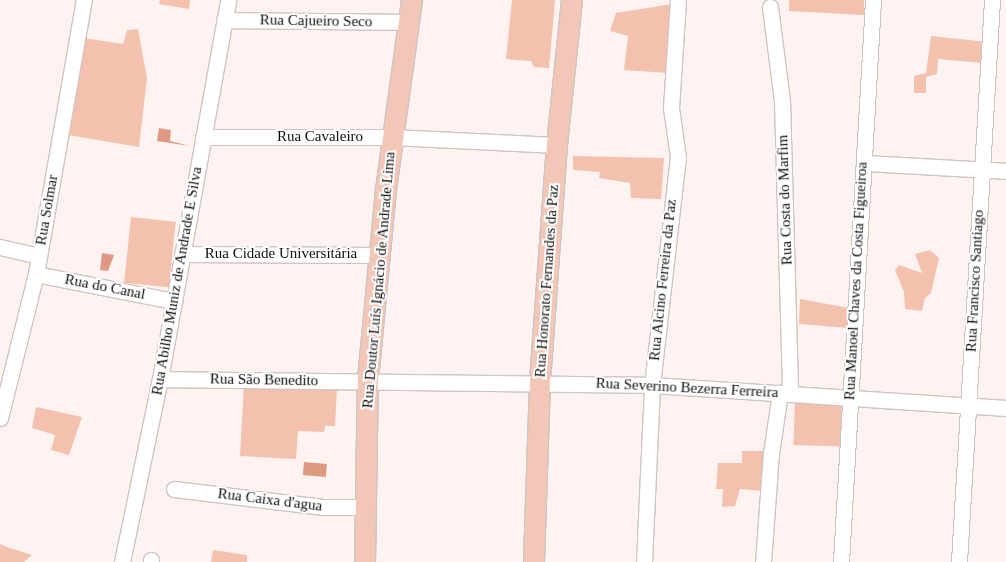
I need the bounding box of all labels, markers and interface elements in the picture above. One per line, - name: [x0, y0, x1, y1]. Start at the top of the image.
- street label: Rua Cajueiro Seco: [260, 11, 372, 31]
- street label: Rua Cavaleiro: [277, 128, 363, 146]
- street label: Rua Costa do Marfim: [774, 135, 796, 265]
- street label: Rua Doutor Luís Ignácio de Andrade Lima: [359, 151, 399, 409]
- street label: Rua Manoel Chaves da Costa Figueiroa: [841, 161, 871, 401]
- street label: Rua Abilho Muniz de Andrade E Silva: [148, 165, 206, 397]
- street label: Rua Solmar: [32, 173, 62, 247]
- street label: Rua Honorato Fernandes da Paz: [531, 184, 563, 378]
- street label: Rua Alcino Ferreira da Paz: [646, 198, 680, 362]
- street label: Rua Francisco Santiago: [962, 209, 988, 353]
- street label: Rua Cidade Universitária: [205, 245, 357, 263]
- street label: Rua do Canal: [63, 270, 147, 304]
- street label: Rua São Benedito: [210, 370, 318, 390]
- street label: Rua Severino Bezerra Ferreira: [595, 374, 779, 402]
- street label: Rua Caixa d'agua: [217, 485, 323, 515]

